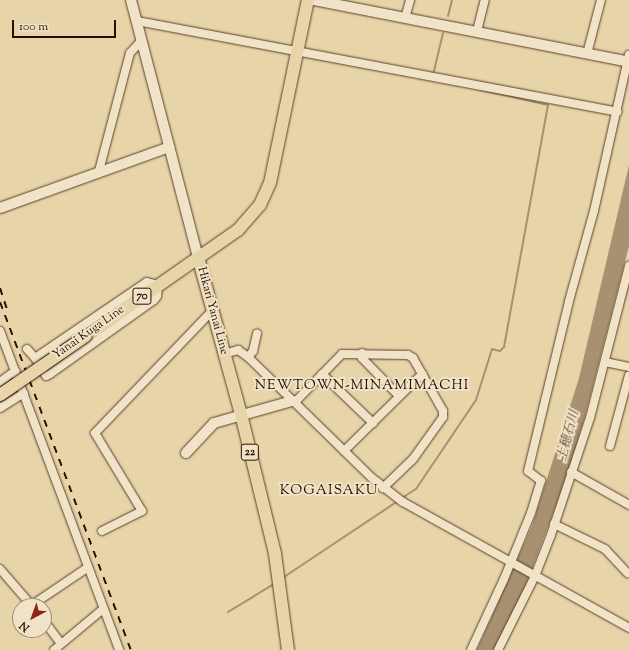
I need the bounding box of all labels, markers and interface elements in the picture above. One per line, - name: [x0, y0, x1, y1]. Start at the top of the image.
- scale bar: [14, 12, 118, 38]
- text: 100 m: [19, 18, 48, 36]
- street label: Hikari Yanai Line: [193, 266, 231, 356]
- road number: 70: [132, 287, 152, 305]
- street label: Yanai Kuga Line: [50, 303, 128, 363]
- district label: NEWTOWN-MINAMIMACHI: [255, 378, 469, 394]
- water label: 土穂石川: [555, 409, 583, 463]
- road number: 22: [240, 443, 260, 461]
- district label: KOGAISAKU: [280, 483, 378, 499]
- north arrow: [12, 598, 52, 638]
- text: N: [16, 617, 33, 635]

